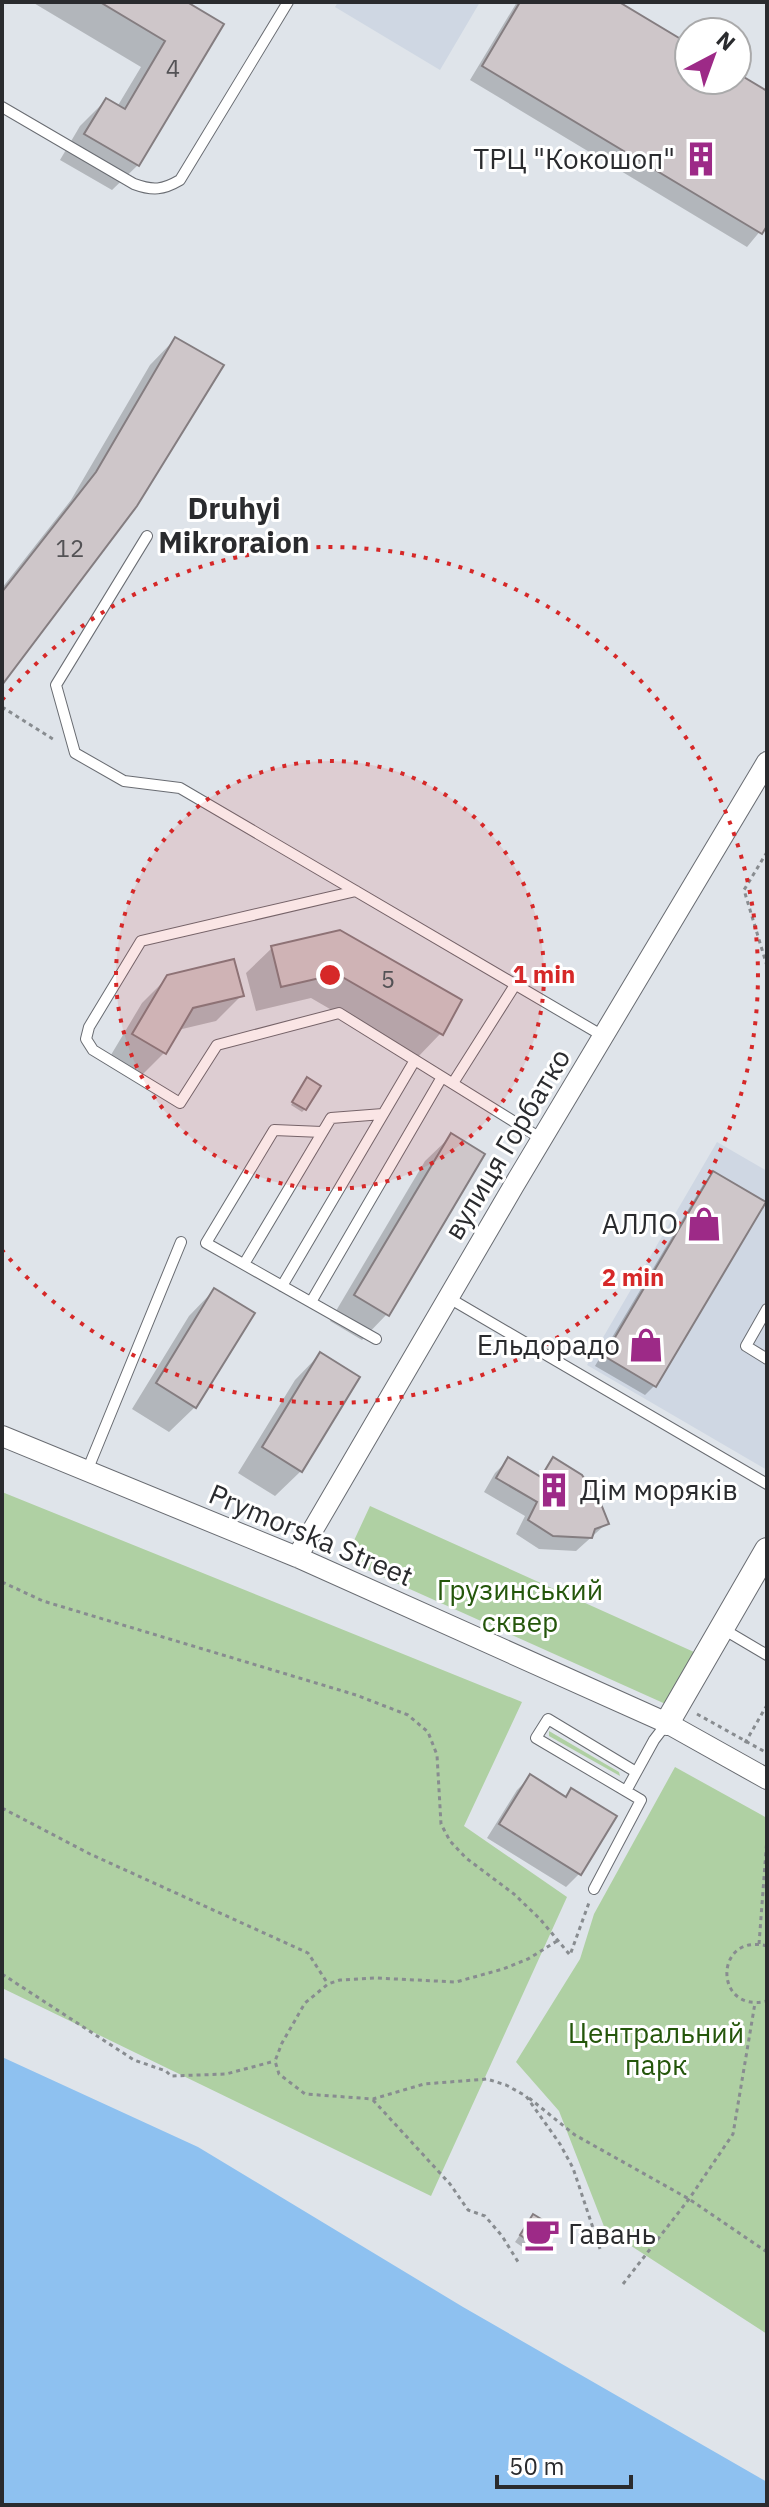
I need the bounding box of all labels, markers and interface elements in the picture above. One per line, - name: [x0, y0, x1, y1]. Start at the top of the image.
- north arrow: [673, 16, 753, 96]
- text: N: [711, 24, 742, 57]
- house number: 4: [166, 52, 180, 84]
- place label: ТРЦ "Кокошоп": [473, 140, 675, 177]
- building icon: ТРЦ "Кокошоп": [682, 140, 720, 178]
- district label: Druhyi Mikroraion: [158, 488, 310, 561]
- house number: 12: [56, 532, 84, 564]
- text: 1 min: [513, 958, 575, 990]
- centre of rings: [316, 961, 344, 989]
- house number: 5: [381, 963, 395, 995]
- street label: вулиця Горбатко: [435, 1041, 578, 1246]
- place label: АЛЛО: [602, 1205, 678, 1242]
- shop icon: АЛЛО: [685, 1205, 723, 1243]
- text: 2 min: [602, 1261, 664, 1293]
- place label: Ельдорадо: [477, 1326, 620, 1363]
- shop icon: Ельдорадо: [627, 1326, 665, 1364]
- building icon: Дім моряків: [535, 1471, 573, 1509]
- place label: Дім моряків: [580, 1471, 738, 1508]
- street label: Prymorska Street: [204, 1475, 419, 1594]
- park label: Грузинський сквер: [437, 1571, 603, 1640]
- park label: Центральний парк: [568, 2014, 744, 2083]
- cafe icon: Гавань: [523, 2215, 561, 2253]
- place label: Гавань: [568, 2215, 656, 2252]
- scale bar: [497, 2439, 631, 2489]
- text: 50 m: [509, 2450, 564, 2482]

